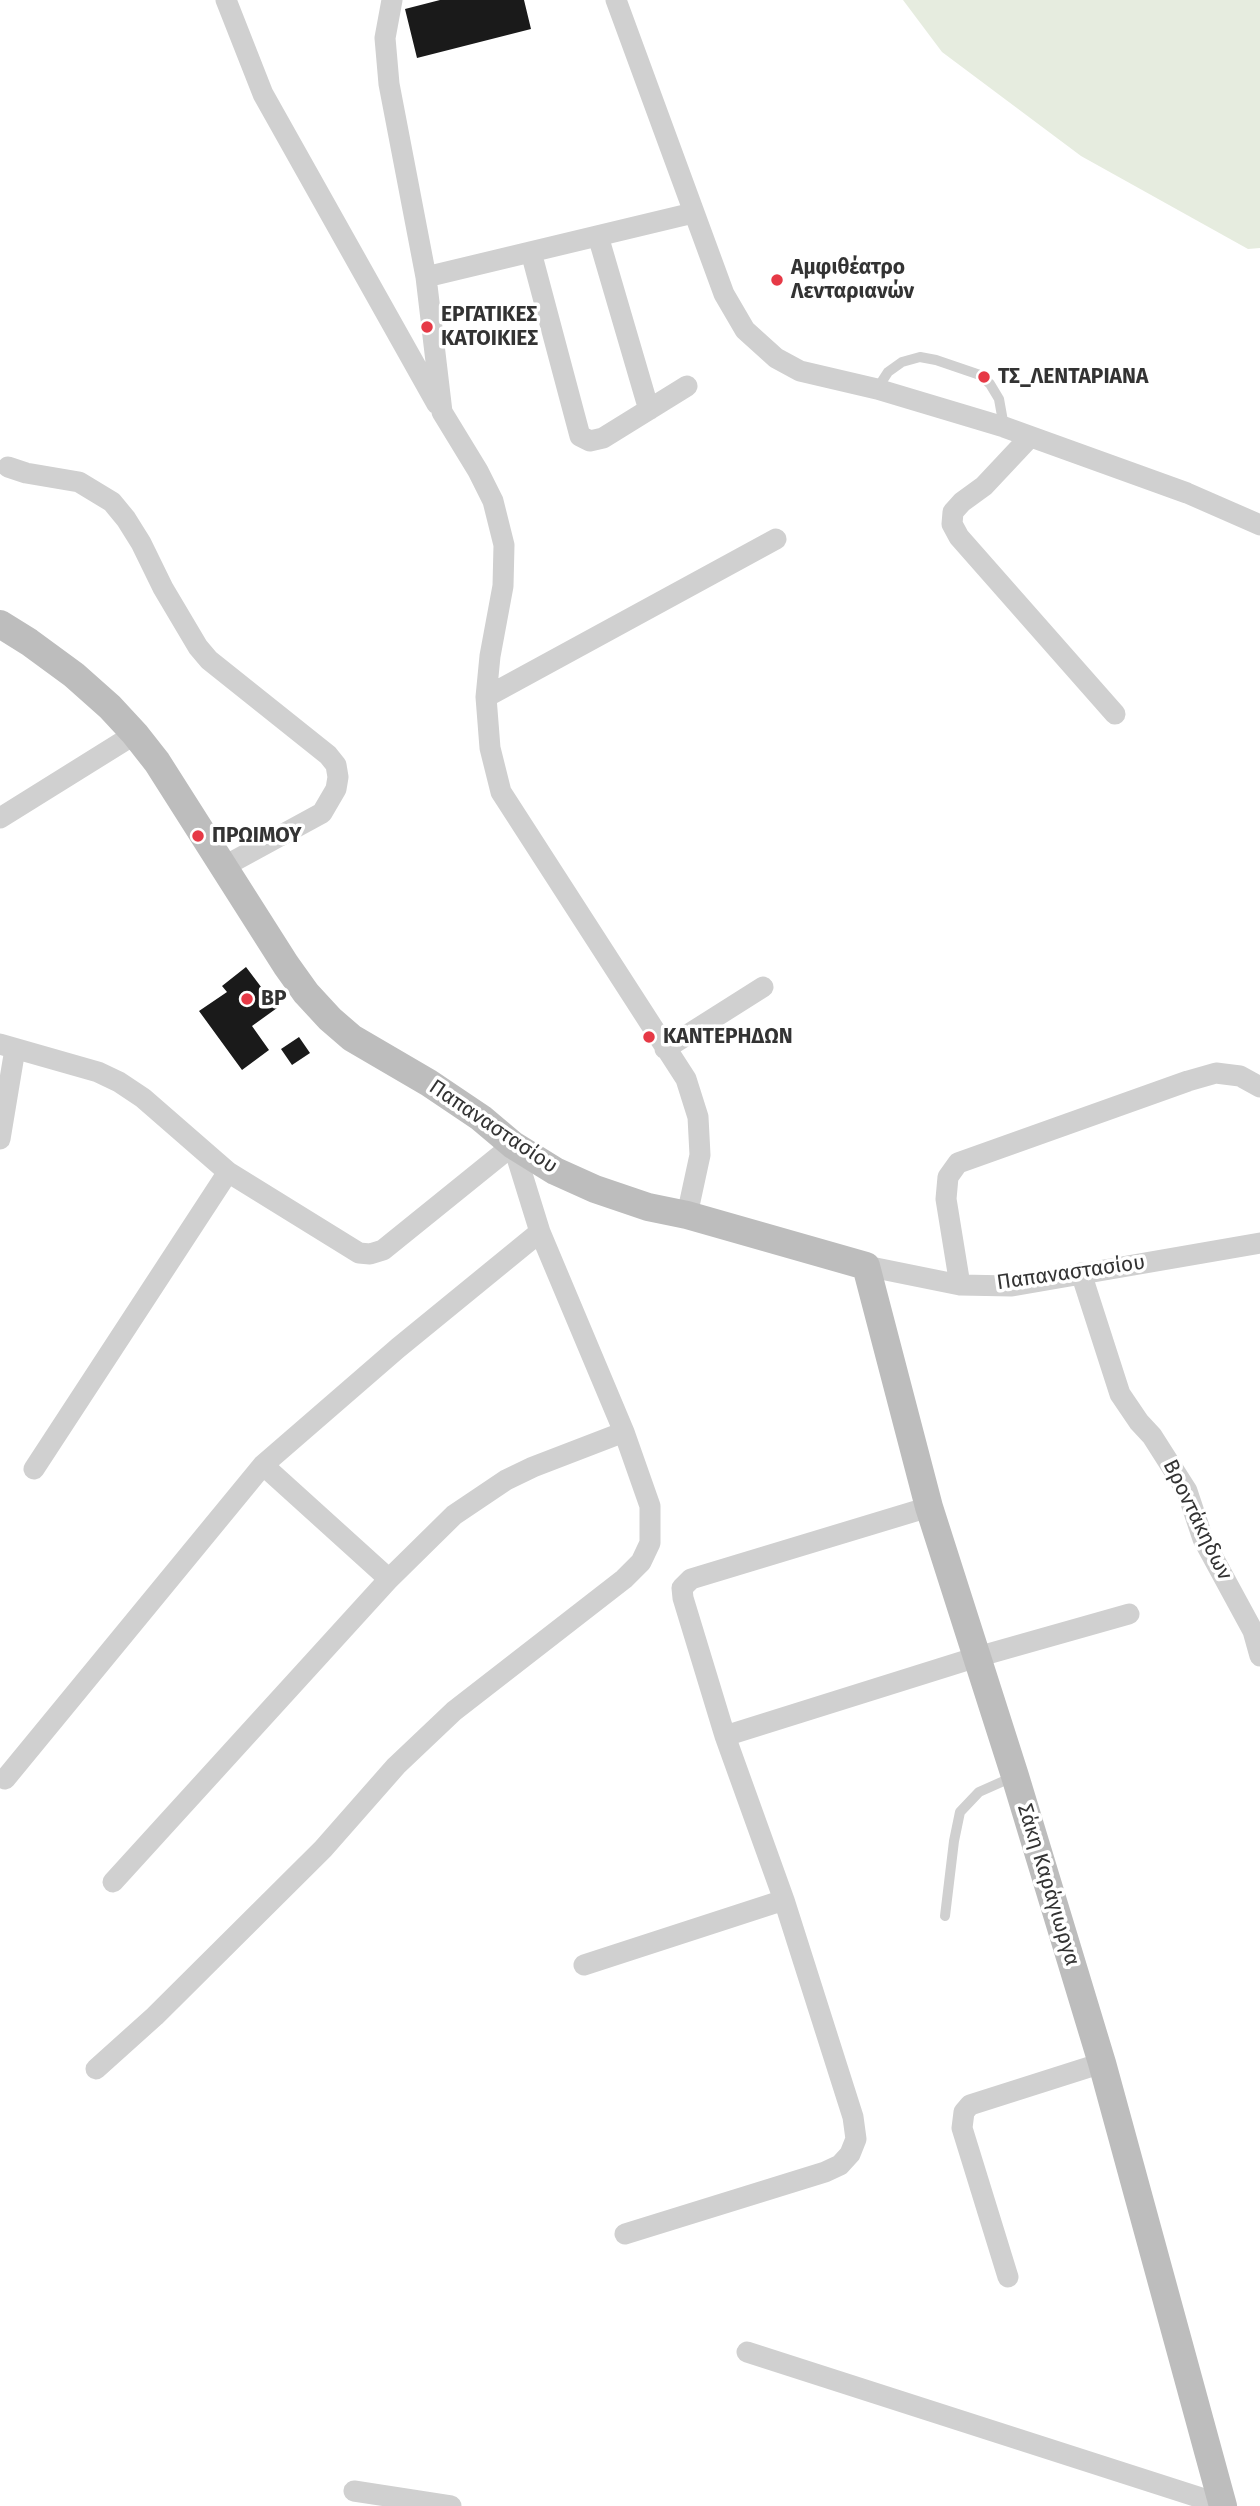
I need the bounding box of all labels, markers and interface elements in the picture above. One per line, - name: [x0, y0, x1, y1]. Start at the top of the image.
- place label: Αμφιθέατρο Λενταριανών: [791, 255, 914, 305]
- marker: Αμφιθέατρο Λενταριανών: [769, 272, 785, 288]
- place label: ΕΡΓΑΤΙΚΕΣ ΚΑΤΟΙΚΙΕΣ: [441, 302, 538, 352]
- marker: ΕΡΓΑΤΙΚΕΣ ΚΑΤΟΙΚΙΕΣ: [419, 319, 435, 335]
- place label: ΤΣ_ΛΕΝΤΑΡΙΑΝΑ: [998, 364, 1148, 390]
- marker: ΤΣ_ΛΕΝΤΑΡΙΑΝΑ: [976, 369, 992, 385]
- place label: ΠΡΩΙΜΟΥ: [212, 823, 301, 849]
- marker: ΠΡΩΙΜΟΥ: [190, 828, 206, 844]
- place label: BP: [261, 986, 287, 1012]
- marker: BP: [239, 991, 255, 1007]
- place label: ΚΑΝΤΕΡΗΔΩΝ: [663, 1024, 793, 1050]
- marker: ΚΑΝΤΕΡΗΔΩΝ: [641, 1029, 657, 1045]
- street label: Παπαναστασίου: [424, 1075, 562, 1179]
- street label: Παπαναστασίου: [995, 1250, 1147, 1296]
- street label: Βροντάκηδων: [1157, 1456, 1237, 1584]
- street label: Σάκη Καράγιωργα: [1011, 1801, 1085, 1969]

